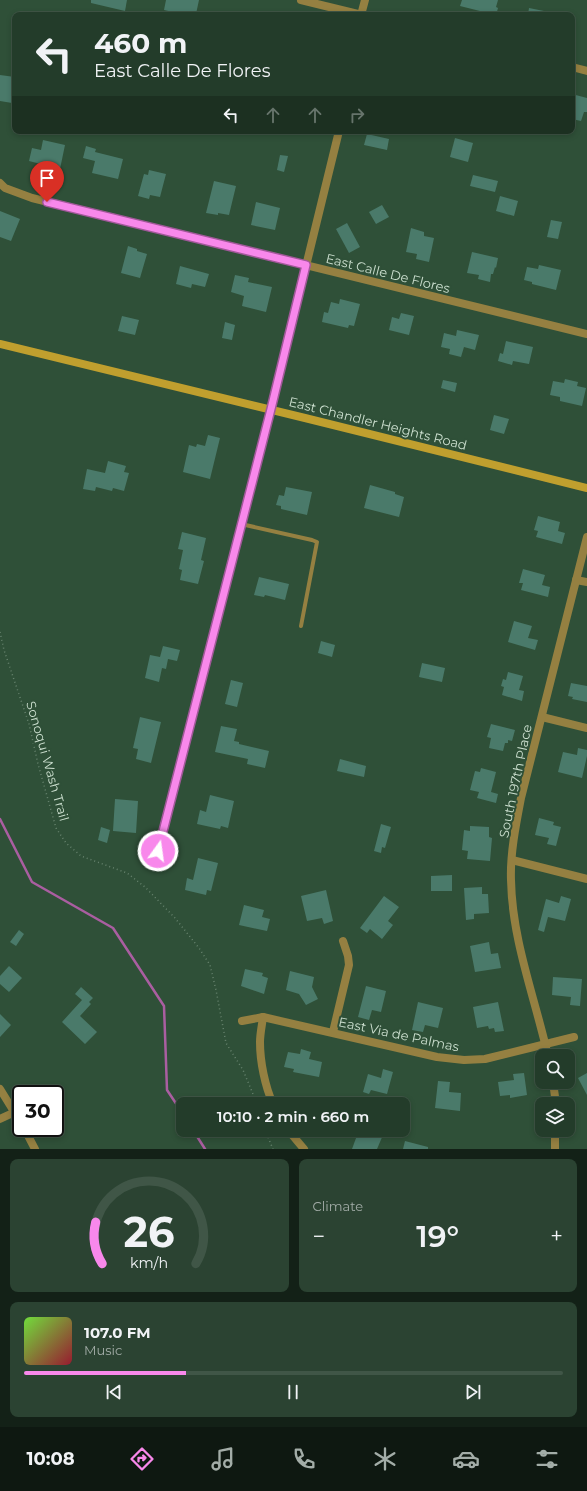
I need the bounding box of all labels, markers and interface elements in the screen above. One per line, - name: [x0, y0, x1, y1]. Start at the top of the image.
- text: 460 m: [94, 26, 187, 60]
- icon: left: [28, 28, 80, 80]
- text: East Calle De Flores: [94, 60, 270, 82]
- icon: left: [220, 104, 242, 126]
- icon: ahead: [262, 104, 284, 126]
- icon: ahead: [304, 104, 326, 126]
- icon: right: [346, 104, 368, 126]
- pin: [30, 161, 64, 202]
- icon: arrive: [36, 167, 58, 189]
- street label: East Calle De Flores: [324, 250, 452, 296]
- street label: East Chandler Heights Road: [287, 393, 469, 453]
- street label: Sonoqui Wash Trail: [23, 699, 73, 823]
- street label: South 197th Place: [495, 723, 535, 839]
- position arrow: [137, 830, 179, 872]
- street label: East Via de Palmas: [337, 1013, 461, 1055]
- map controls: [535, 1049, 575, 1137]
- button: search: [535, 1049, 575, 1089]
- speed limit sign: 30: [12, 1085, 64, 1137]
- button: layers: [535, 1097, 575, 1137]
- text: 10:10 · 2 min · 660 m: [217, 1107, 369, 1126]
- text: Climate: [313, 1198, 363, 1214]
- text: 26: [124, 1206, 175, 1256]
- text: 19°: [416, 1218, 459, 1255]
- text: −: [313, 1223, 325, 1250]
- text: +: [550, 1223, 563, 1250]
- text: km/h: [130, 1253, 168, 1271]
- text: 107.0 FM: [84, 1323, 151, 1342]
- text: Music: [84, 1342, 122, 1358]
- icon: previous: [103, 1381, 125, 1403]
- icon: pause: [282, 1381, 304, 1403]
- icon: next: [462, 1381, 484, 1403]
- icon: directions: [128, 1445, 156, 1473]
- icon: music: [209, 1445, 237, 1473]
- icon: phone: [290, 1445, 318, 1473]
- icon: climate: [371, 1445, 399, 1473]
- icon: car: [452, 1445, 480, 1473]
- icon: filters: [533, 1445, 561, 1473]
- text: 10:08: [26, 1448, 75, 1470]

